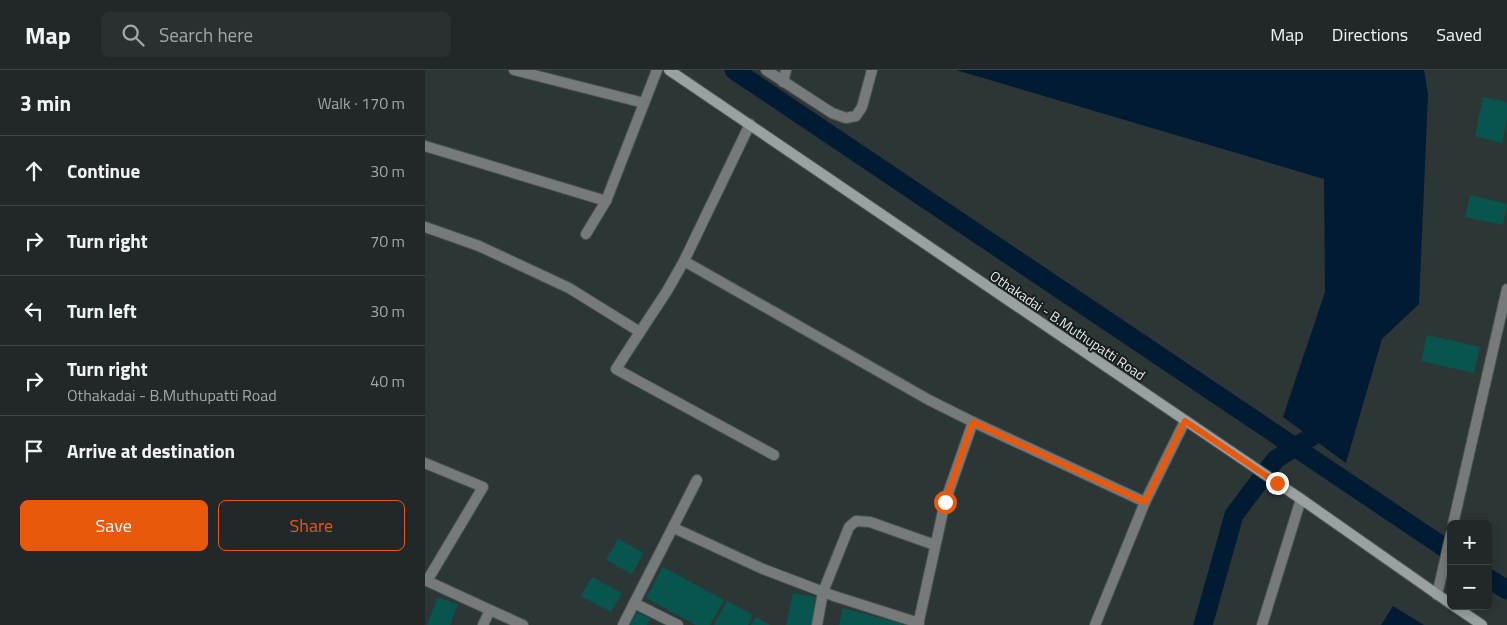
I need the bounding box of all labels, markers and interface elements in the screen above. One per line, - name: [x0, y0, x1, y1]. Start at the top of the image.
- search box: [101, 12, 451, 57]
- text: Map: [25, 17, 71, 53]
- text: Search here: [159, 20, 253, 49]
- icon: search: [119, 21, 147, 49]
- text: Map: [1270, 21, 1304, 48]
- text: Directions: [1332, 21, 1408, 48]
- text: Saved: [1436, 21, 1482, 48]
- text: 3 min: [20, 87, 71, 119]
- text: Walk · 170 m: [317, 91, 405, 115]
- text: Continue: [67, 156, 140, 185]
- icon: ahead: [20, 157, 48, 185]
- text: 30 m: [370, 159, 405, 183]
- text: Turn right: [67, 226, 148, 255]
- icon: right: [20, 227, 48, 255]
- text: 70 m: [370, 229, 405, 253]
- street label: Othakadai - B.Muthupatti Road: [986, 265, 1150, 385]
- text: Turn left: [67, 296, 137, 325]
- icon: left: [20, 297, 48, 325]
- text: 30 m: [370, 299, 405, 323]
- text: Turn right: [67, 354, 148, 383]
- icon: right: [20, 367, 48, 395]
- text: 40 m: [370, 369, 405, 393]
- text: Othakadai - B.Muthupatti Road: [67, 383, 277, 407]
- text: Arrive at destination: [67, 436, 235, 465]
- icon: arrive: [20, 437, 48, 465]
- route end: [1266, 472, 1289, 495]
- route start: [934, 491, 957, 514]
- button: Save: [20, 500, 208, 551]
- button: Share: [218, 500, 405, 551]
- map controls: [1447, 520, 1492, 610]
- button: +: [1447, 520, 1492, 565]
- button: −: [1447, 565, 1492, 610]

